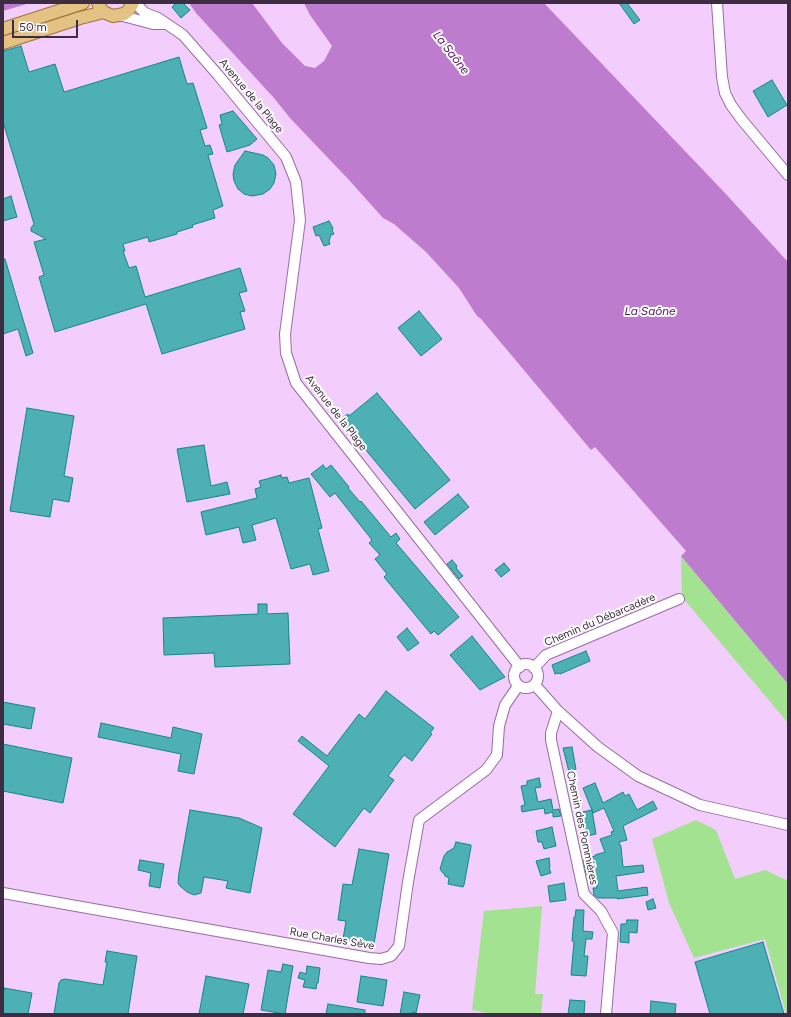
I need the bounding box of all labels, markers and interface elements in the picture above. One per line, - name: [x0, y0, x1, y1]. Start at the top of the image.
- scale bar: [14, 12, 80, 38]
- text: 50 m: [19, 20, 47, 34]
- water label: La Saône: [430, 29, 472, 77]
- street label: Avenue de la Plage: [216, 56, 286, 136]
- water label: La Saône: [625, 304, 675, 318]
- street label: Avenue de la Plage: [302, 372, 370, 454]
- street label: Chemin du Débarcadère: [543, 591, 657, 649]
- street label: Chemin des Pommières: [563, 770, 601, 886]
- street label: Rue Charles Sève: [289, 925, 375, 953]

